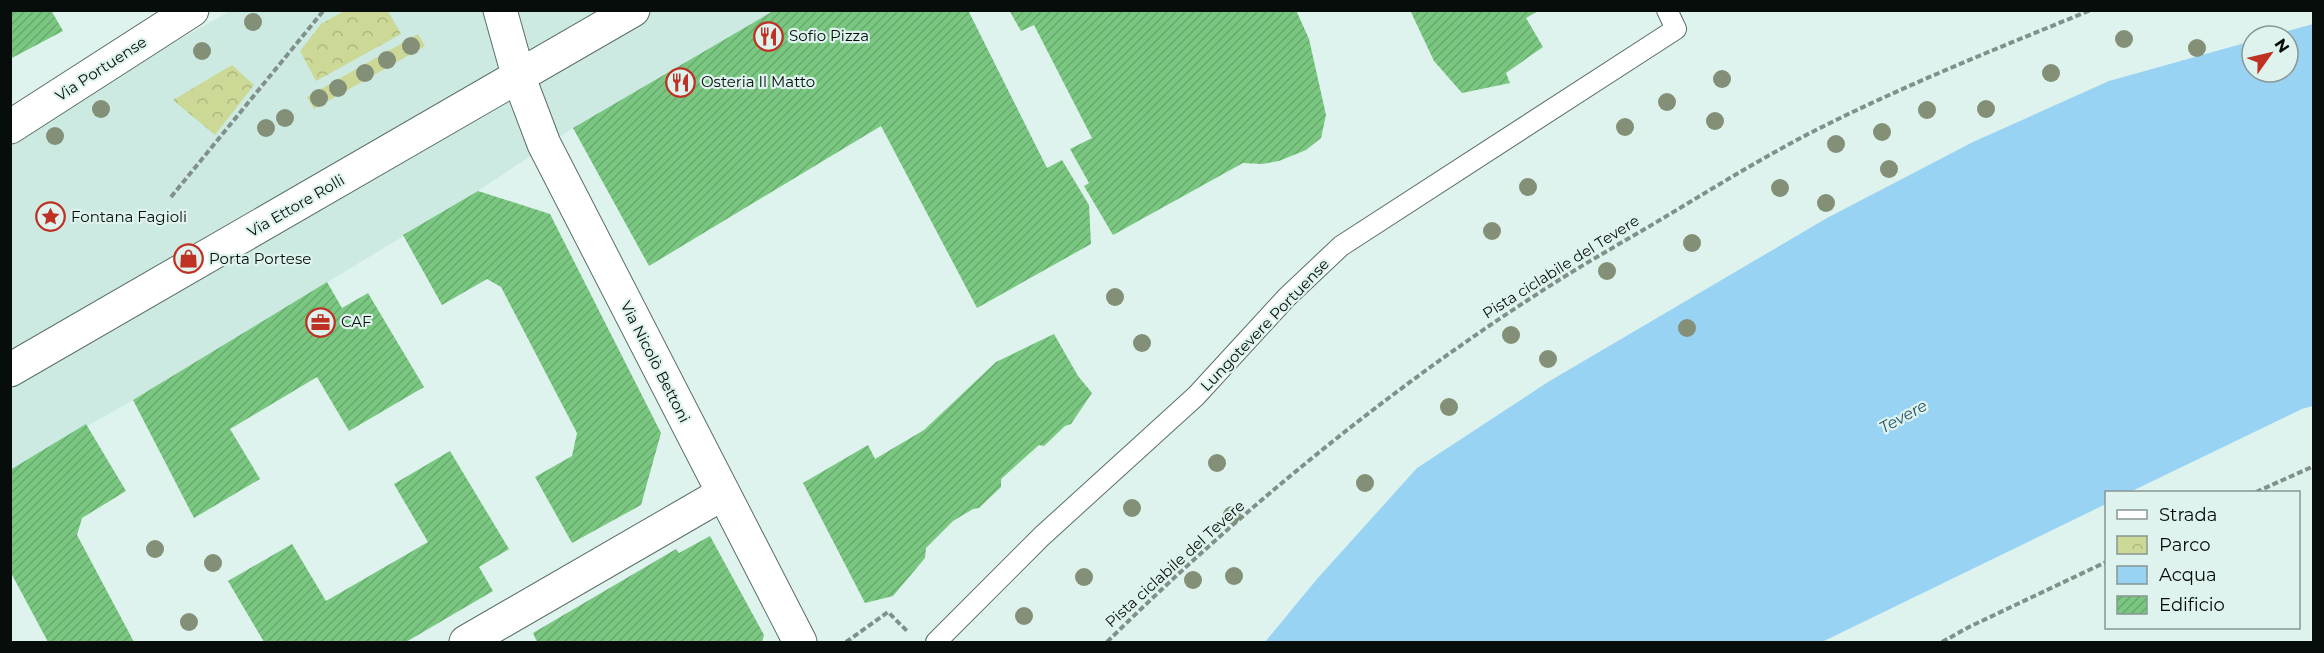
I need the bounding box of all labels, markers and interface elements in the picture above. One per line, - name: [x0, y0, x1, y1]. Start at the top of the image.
- restaurant icon: Sofio Pizza: [752, 20, 784, 52]
- north arrow: [2240, 24, 2300, 84]
- place label: Sofio Pizza: [789, 26, 869, 45]
- street label: Via Portuense: [52, 32, 150, 105]
- text: N: [2271, 35, 2294, 57]
- restaurant icon: Osteria Il Matto: [664, 66, 696, 98]
- place label: Osteria Il Matto: [701, 72, 815, 91]
- street label: Via Ettore Rolli: [244, 170, 348, 241]
- place icon: Fontana Fagioli: [34, 201, 66, 233]
- place label: Fontana Fagioli: [71, 207, 187, 226]
- street label: Pista ciclabile del Tevere: [1479, 210, 1643, 323]
- shop icon: Porta Portese: [172, 243, 204, 275]
- place label: Porta Portese: [209, 249, 311, 268]
- street label: Lungotevere Portuense: [1196, 254, 1333, 395]
- street label: Via Nicolò Bettoni: [617, 298, 694, 426]
- office icon: CAF: [304, 306, 336, 338]
- place label: CAF: [341, 312, 372, 331]
- water label: Tevere: [1876, 396, 1930, 437]
- legend: [2105, 491, 2300, 629]
- street label: Pista ciclabile del Tevere: [1101, 496, 1248, 631]
- text: Strada: [2159, 504, 2217, 526]
- text: Parco: [2159, 534, 2211, 556]
- text: Acqua: [2159, 564, 2217, 586]
- text: Edificio: [2159, 594, 2225, 616]

